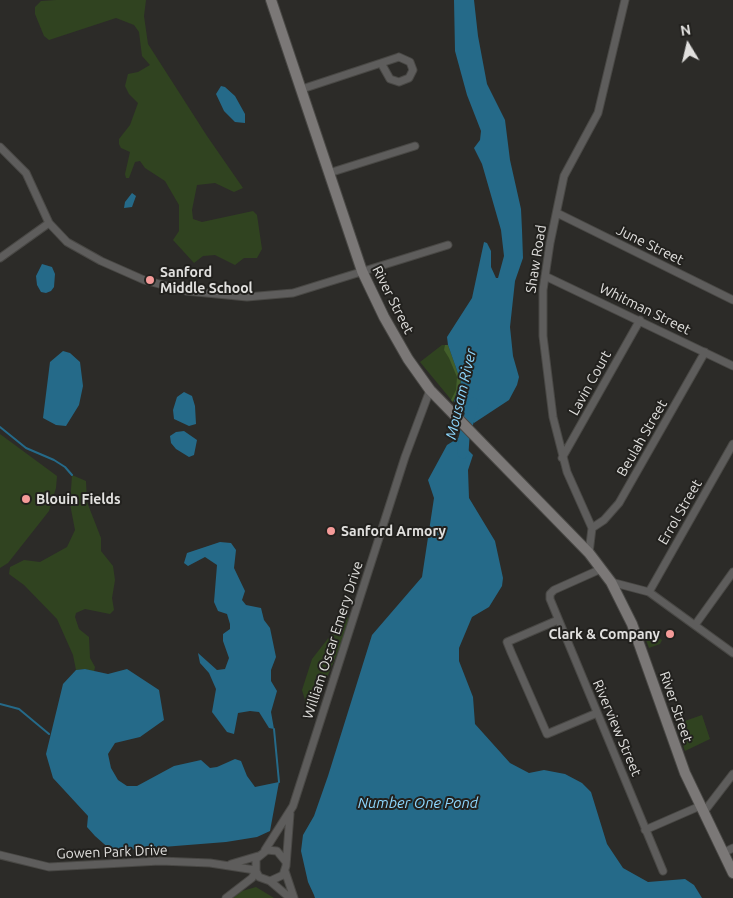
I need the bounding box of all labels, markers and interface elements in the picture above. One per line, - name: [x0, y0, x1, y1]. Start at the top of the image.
- north arrow: [663, 20, 713, 70]
- text: N: [679, 21, 692, 39]
- street label: June Street: [614, 221, 686, 269]
- street label: Shaw Road: [522, 224, 550, 294]
- street label: River Street: [369, 263, 417, 337]
- place label: Sanford Middle School: [160, 264, 253, 296]
- marker: Sanford Middle School: [144, 274, 156, 286]
- street label: Whitman Street: [597, 280, 693, 338]
- water label: Mousam River: [442, 347, 480, 441]
- street label: Lavin Court: [565, 348, 615, 418]
- street label: Beulah Street: [613, 397, 671, 479]
- street label: Errol Street: [655, 476, 705, 548]
- place label: Blouin Fields: [36, 491, 121, 507]
- marker: Blouin Fields: [20, 493, 32, 505]
- place label: Sanford Armory: [341, 523, 446, 539]
- marker: Sanford Armory: [325, 525, 337, 537]
- street label: William Oscar Emery Drive: [299, 559, 367, 721]
- place label: Clark & Company: [548, 626, 660, 642]
- marker: Clark & Company: [664, 628, 676, 640]
- street label: River Street: [656, 669, 696, 745]
- street label: Riverview Street: [589, 677, 645, 779]
- water label: Number One Pond: [358, 794, 478, 812]
- street label: Gowen Park Drive: [56, 842, 168, 862]

